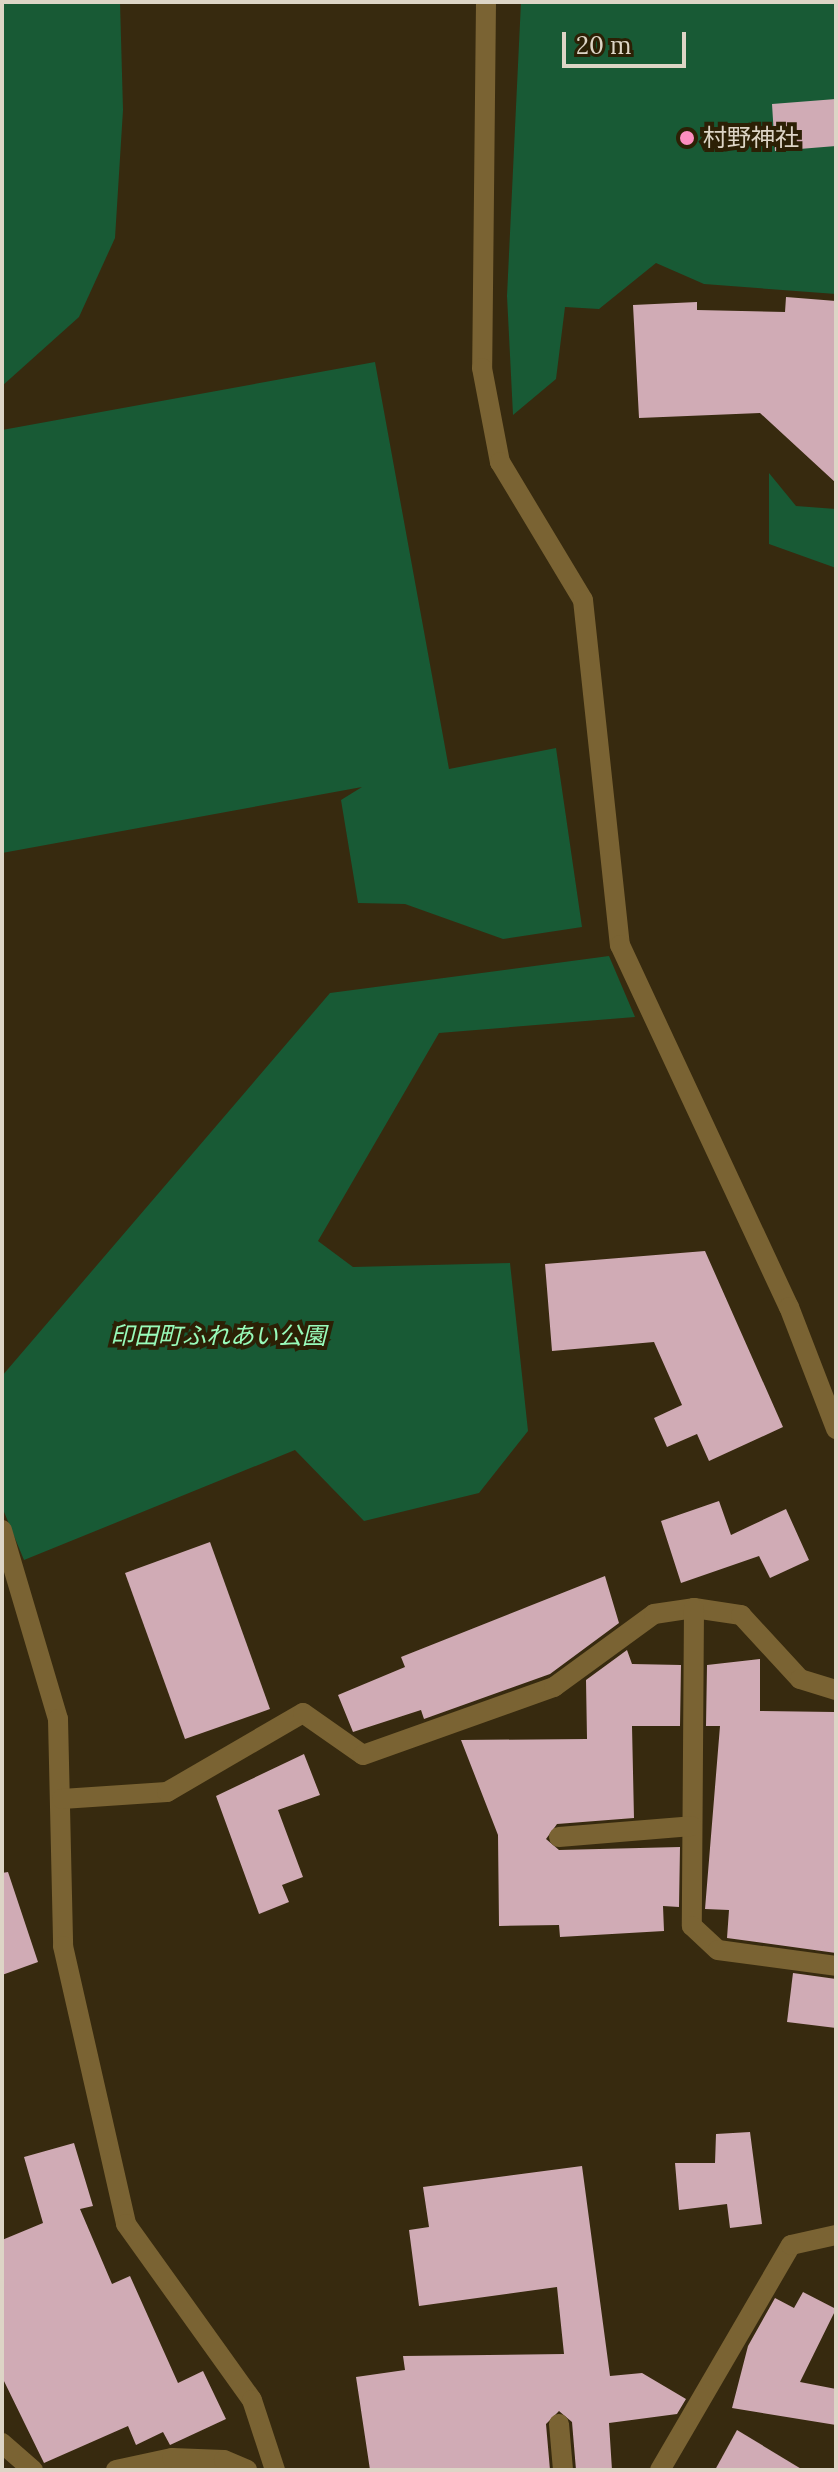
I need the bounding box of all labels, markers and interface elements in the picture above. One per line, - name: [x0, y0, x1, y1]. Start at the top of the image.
- scale bar: [566, 16, 690, 66]
- text: 20 m: [576, 30, 632, 61]
- place label: 村野神社: [703, 124, 799, 152]
- marker: 村野神社: [678, 129, 696, 147]
- park label: 印田町ふれあい公園: [110, 1322, 326, 1350]

